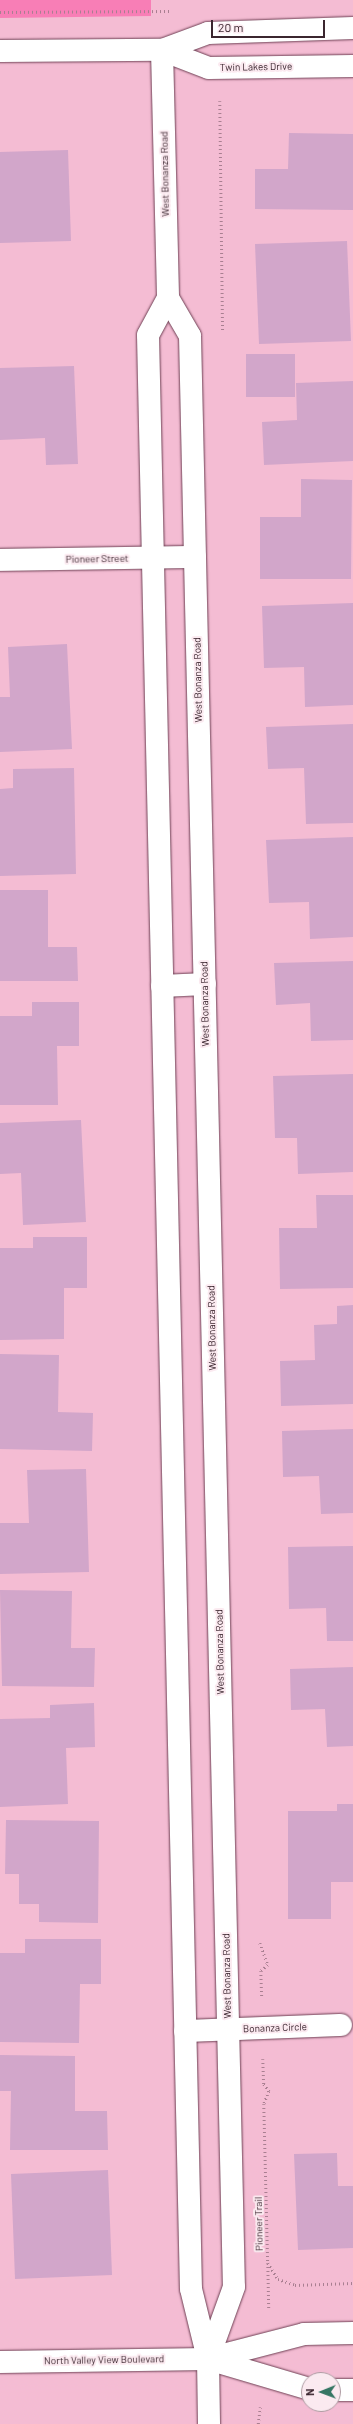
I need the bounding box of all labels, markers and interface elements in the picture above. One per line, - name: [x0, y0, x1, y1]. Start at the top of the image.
- scale bar: [213, 12, 327, 38]
- text: 20 m: [218, 20, 244, 34]
- street label: Twin Lakes Drive: [220, 60, 292, 74]
- street label: West Bonanza Road: [158, 131, 172, 217]
- street label: Pioneer Street: [65, 552, 129, 566]
- street label: West Bonanza Road: [191, 637, 205, 723]
- street label: West Bonanza Road: [198, 961, 212, 1047]
- street label: West Bonanza Road: [205, 1285, 219, 1371]
- street label: West Bonanza Road: [213, 1609, 227, 1695]
- street label: West Bonanza Road: [220, 1933, 234, 2019]
- street label: Bonanza Circle: [243, 2021, 307, 2035]
- street label: Pioneer Trail: [253, 2197, 265, 2251]
- street label: North Valley View Boulevard: [44, 2353, 164, 2367]
- north arrow: [301, 2372, 341, 2412]
- text: N: [303, 2388, 316, 2396]

